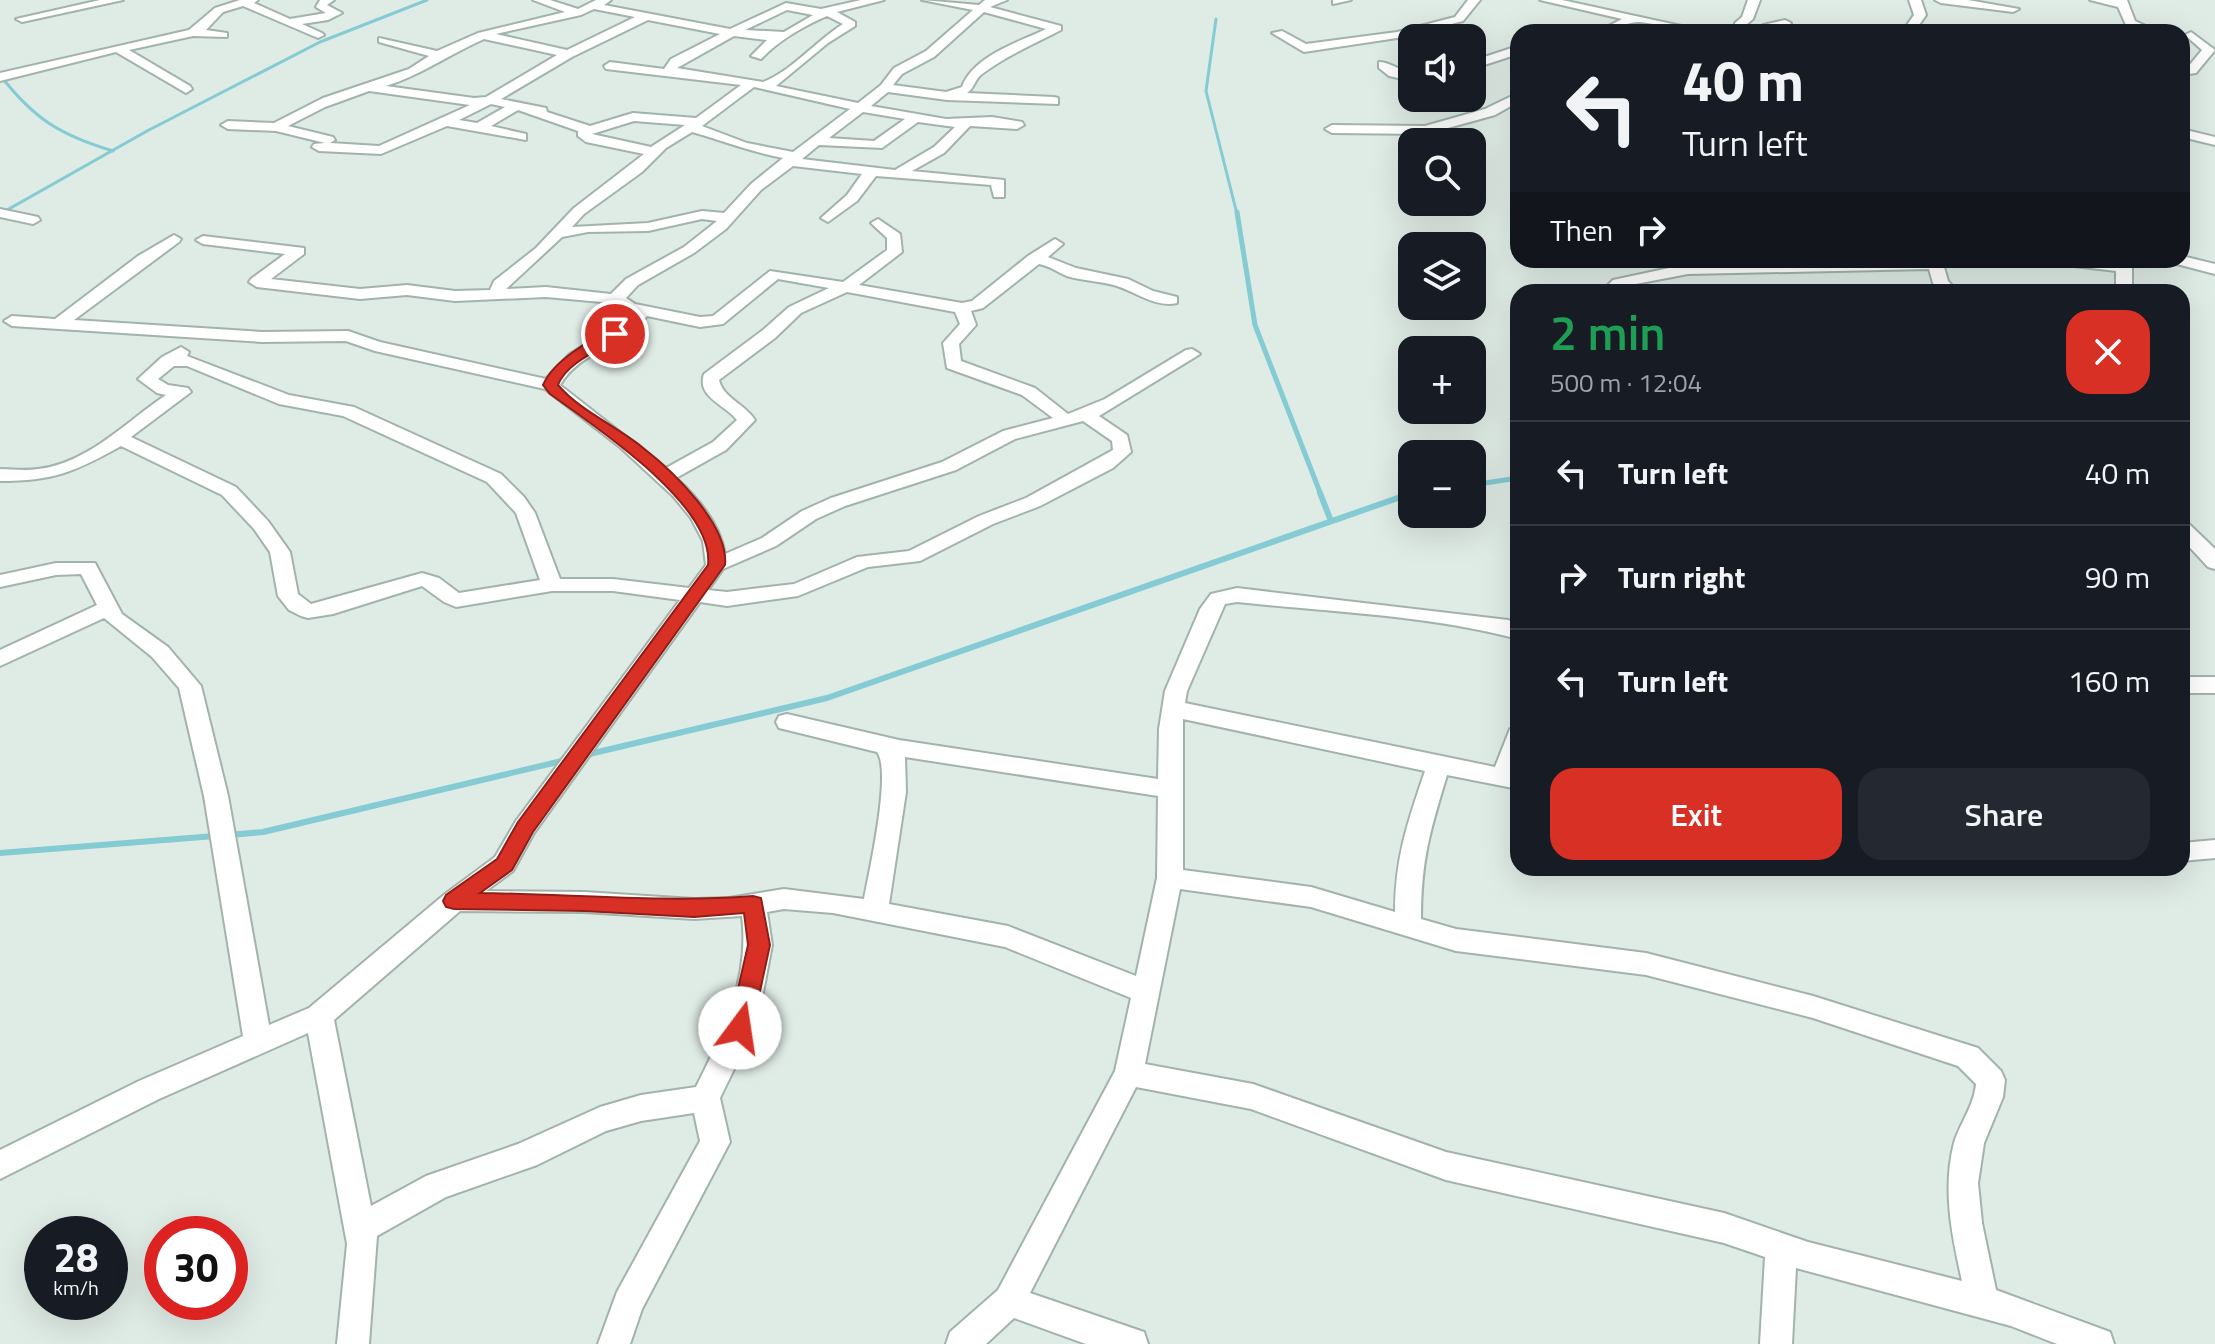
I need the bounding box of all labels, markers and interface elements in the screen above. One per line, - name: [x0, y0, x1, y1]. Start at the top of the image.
- map controls: [1398, 24, 1486, 528]
- button: sound: [1398, 24, 1486, 112]
- text: 40 m: [1682, 38, 1804, 123]
- icon: left: [1550, 56, 1654, 160]
- text: Turn left: [1682, 115, 1808, 170]
- button: search: [1398, 128, 1486, 216]
- text: Then: [1550, 207, 1613, 253]
- icon: right: [1629, 208, 1673, 252]
- button: layers: [1398, 232, 1486, 320]
- text: 2 min: [1550, 296, 1665, 369]
- pin: [581, 300, 649, 368]
- button: close: [2066, 310, 2150, 394]
- icon: arrive: [593, 312, 637, 356]
- button: +: [1398, 336, 1486, 424]
- text: 500 m · 12:04: [1550, 363, 1702, 402]
- button: −: [1398, 440, 1486, 528]
- text: Turn left: [1618, 450, 1728, 496]
- text: 40 m: [2085, 450, 2150, 496]
- icon: left: [1550, 451, 1594, 495]
- text: Turn right: [1618, 554, 1746, 600]
- text: 90 m: [2085, 554, 2150, 600]
- icon: right: [1550, 555, 1594, 599]
- text: Turn left: [1618, 658, 1728, 704]
- text: 160 m: [2068, 658, 2150, 704]
- icon: left: [1550, 659, 1594, 703]
- button: Exit: [1550, 768, 1842, 860]
- button: Share: [1858, 768, 2150, 860]
- position arrow: [698, 986, 782, 1070]
- speed limit sign: 30: [144, 1216, 248, 1320]
- text: 28: [54, 1227, 98, 1288]
- text: km/h: [53, 1272, 99, 1303]

